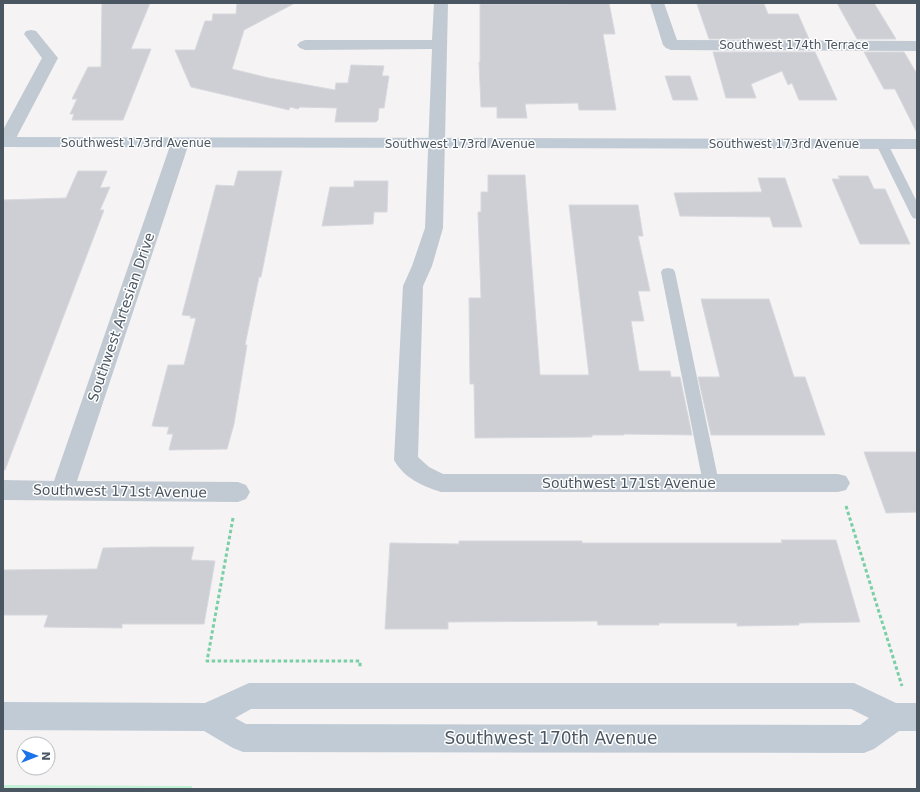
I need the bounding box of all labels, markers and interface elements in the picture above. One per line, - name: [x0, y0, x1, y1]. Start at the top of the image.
- street label: Southwest 174th Terrace: [719, 38, 869, 52]
- street label: Southwest 173rd Avenue: [61, 136, 211, 150]
- street label: Southwest 173rd Avenue: [385, 137, 535, 151]
- street label: Southwest 173rd Avenue: [709, 137, 859, 151]
- street label: Southwest Artesian Drive: [84, 230, 158, 404]
- street label: Southwest 171st Avenue: [542, 475, 716, 491]
- street label: Southwest 171st Avenue: [33, 481, 207, 501]
- street label: Southwest 170th Avenue: [444, 728, 658, 748]
- north arrow: [16, 736, 56, 776]
- text: N: [39, 751, 52, 761]

